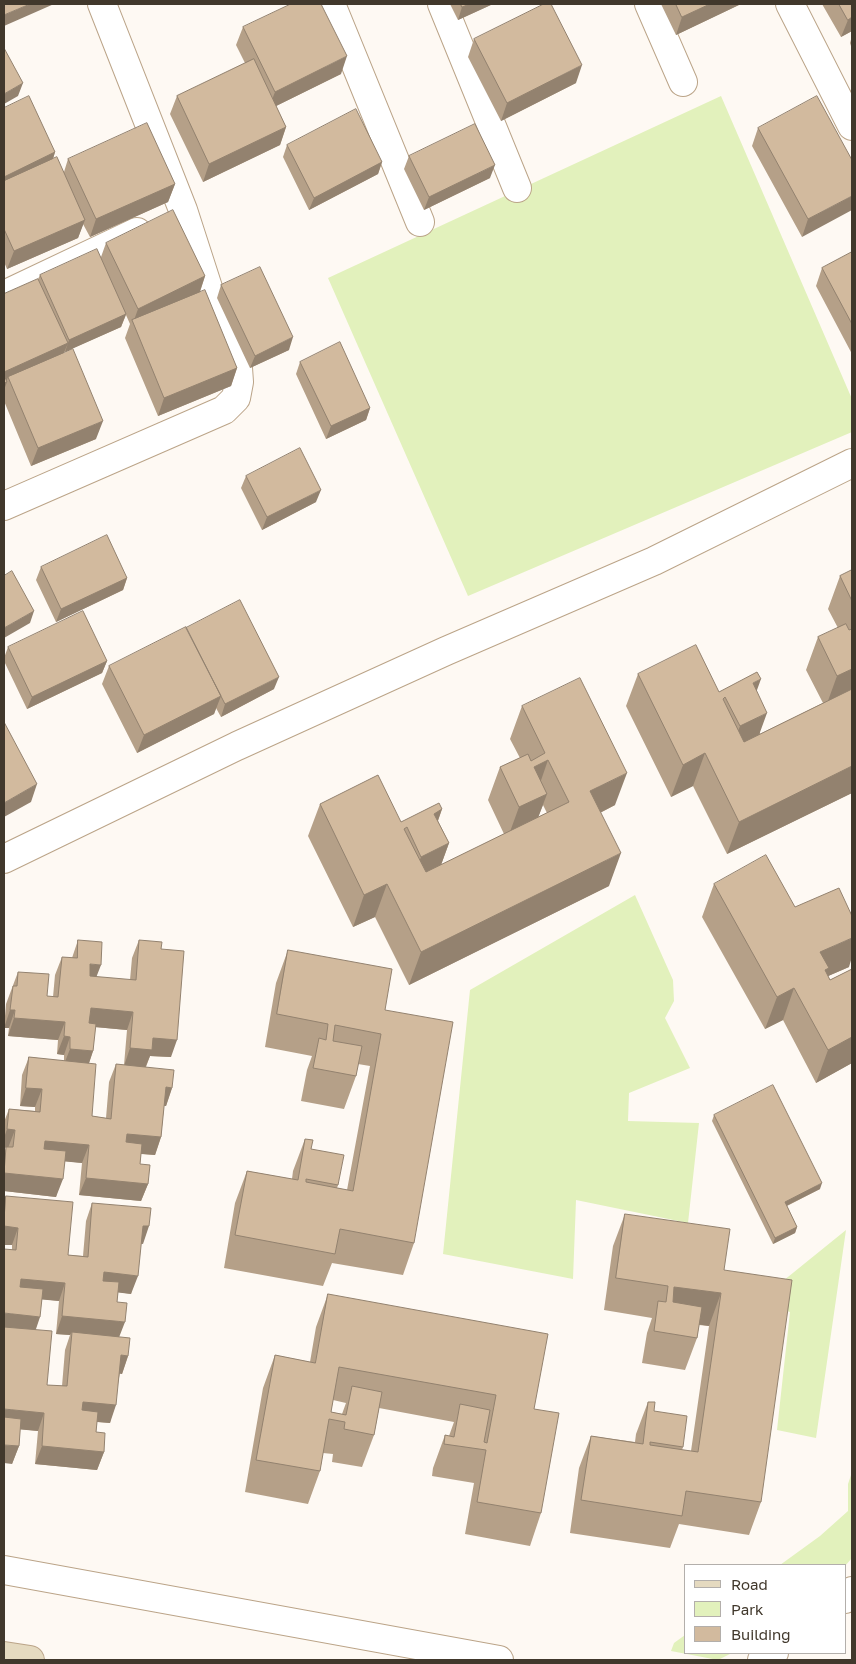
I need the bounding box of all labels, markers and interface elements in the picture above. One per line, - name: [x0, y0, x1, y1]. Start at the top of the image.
- legend: [684, 1564, 846, 1654]
- text: Road: [731, 1575, 768, 1593]
- text: Park: [731, 1600, 763, 1618]
- text: Building: [731, 1625, 791, 1643]

